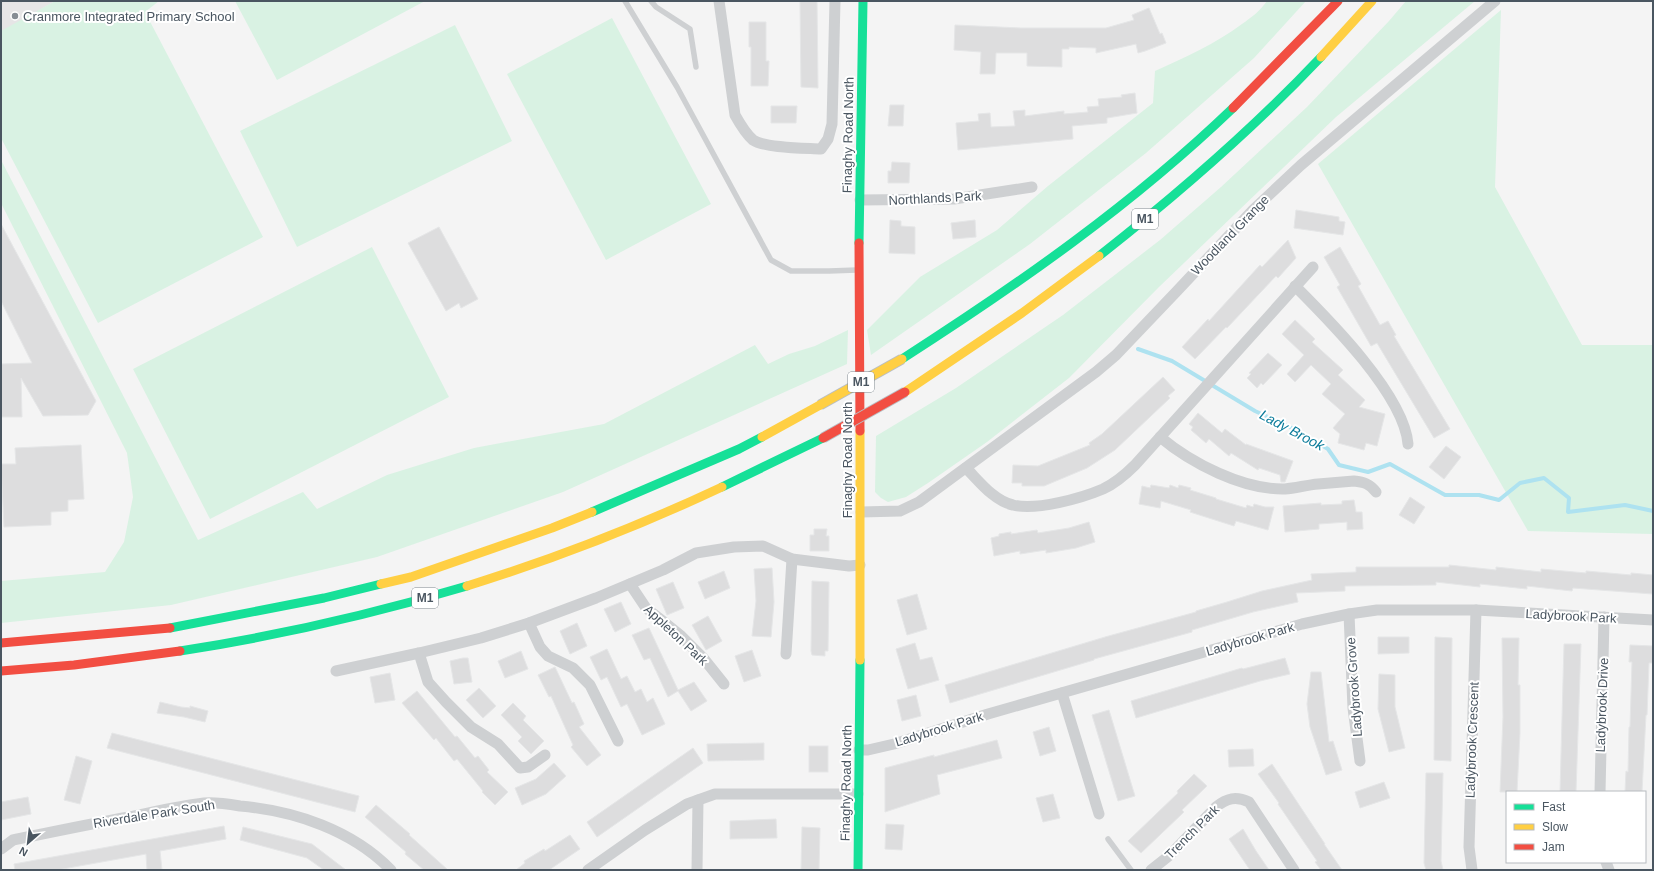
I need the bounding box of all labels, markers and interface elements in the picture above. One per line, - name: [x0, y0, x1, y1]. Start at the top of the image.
- place label: Cranmore Integrated Primary School: [23, 9, 235, 24]
- marker: Cranmore Integrated Primary School: [10, 11, 20, 21]
- street label: Finaghy Road North: [839, 77, 857, 193]
- street label: Northlands Park: [888, 188, 982, 208]
- street label: Woodland Grange: [1188, 192, 1272, 278]
- road number: M1: [1132, 209, 1158, 229]
- road number: M1: [848, 372, 874, 392]
- street label: Finaghy Road North: [840, 402, 855, 518]
- water label: Lady Brook: [1257, 406, 1328, 454]
- road number: M1: [412, 588, 438, 608]
- street label: Appleton Park: [641, 602, 711, 669]
- street label: Ladybrook Park: [1525, 606, 1617, 626]
- street label: Ladybrook Park: [1204, 619, 1296, 659]
- street label: Ladybrook Grove: [1343, 637, 1365, 737]
- street label: Ladybrook Drive: [1593, 657, 1611, 753]
- street label: Ladybrook Crescent: [1462, 681, 1482, 798]
- street label: Ladybrook Park: [893, 708, 985, 749]
- street label: Finaghy Road North: [837, 725, 855, 841]
- legend: [1506, 791, 1646, 863]
- street label: Riverdale Park South: [92, 797, 216, 831]
- text: Fast: [1542, 800, 1566, 814]
- street label: Trench Park: [1162, 801, 1223, 862]
- text: Slow: [1542, 820, 1568, 834]
- north arrow: [8, 823, 48, 863]
- text: Jam: [1542, 840, 1565, 854]
- text: N: [17, 845, 30, 859]

